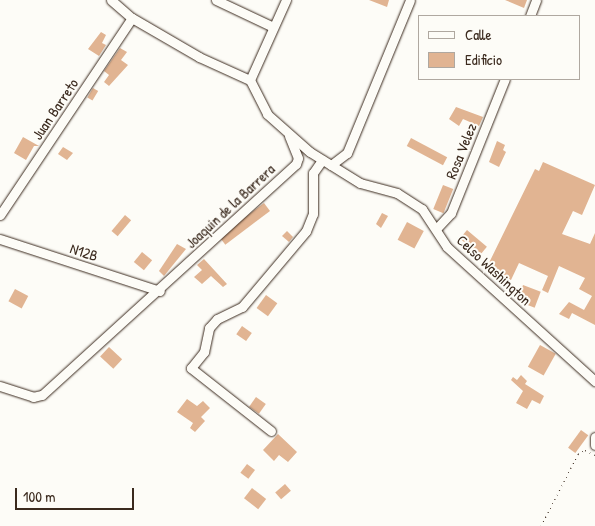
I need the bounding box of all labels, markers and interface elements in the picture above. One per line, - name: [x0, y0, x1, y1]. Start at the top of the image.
- legend: [418, 15, 580, 80]
- text: Calle: [465, 24, 492, 45]
- text: Edificio: [465, 49, 502, 70]
- street label: Juan Barreto: [28, 75, 82, 143]
- street label: Rosa Velez: [442, 120, 480, 182]
- street label: Joaquin de la Barrera: [182, 160, 278, 252]
- street label: Celso Washington: [453, 231, 535, 309]
- street label: N12B: [68, 239, 100, 265]
- scale bar: [18, 478, 136, 510]
- text: 100 m: [23, 486, 56, 507]

